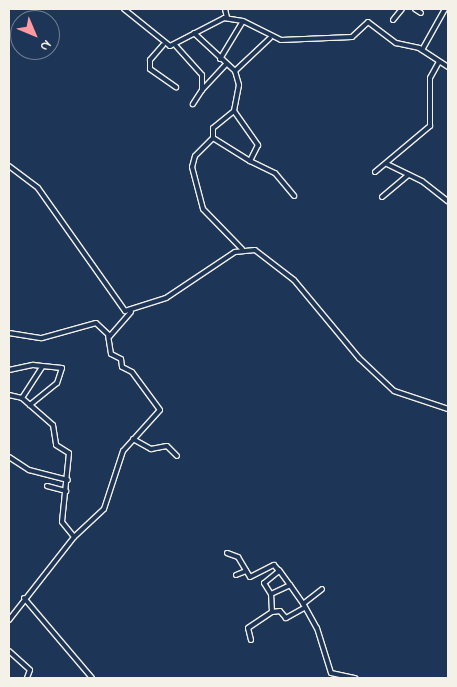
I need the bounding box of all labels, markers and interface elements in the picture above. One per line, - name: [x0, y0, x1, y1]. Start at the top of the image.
- north arrow: [10, 10, 60, 60]
- text: N: [34, 34, 56, 56]

